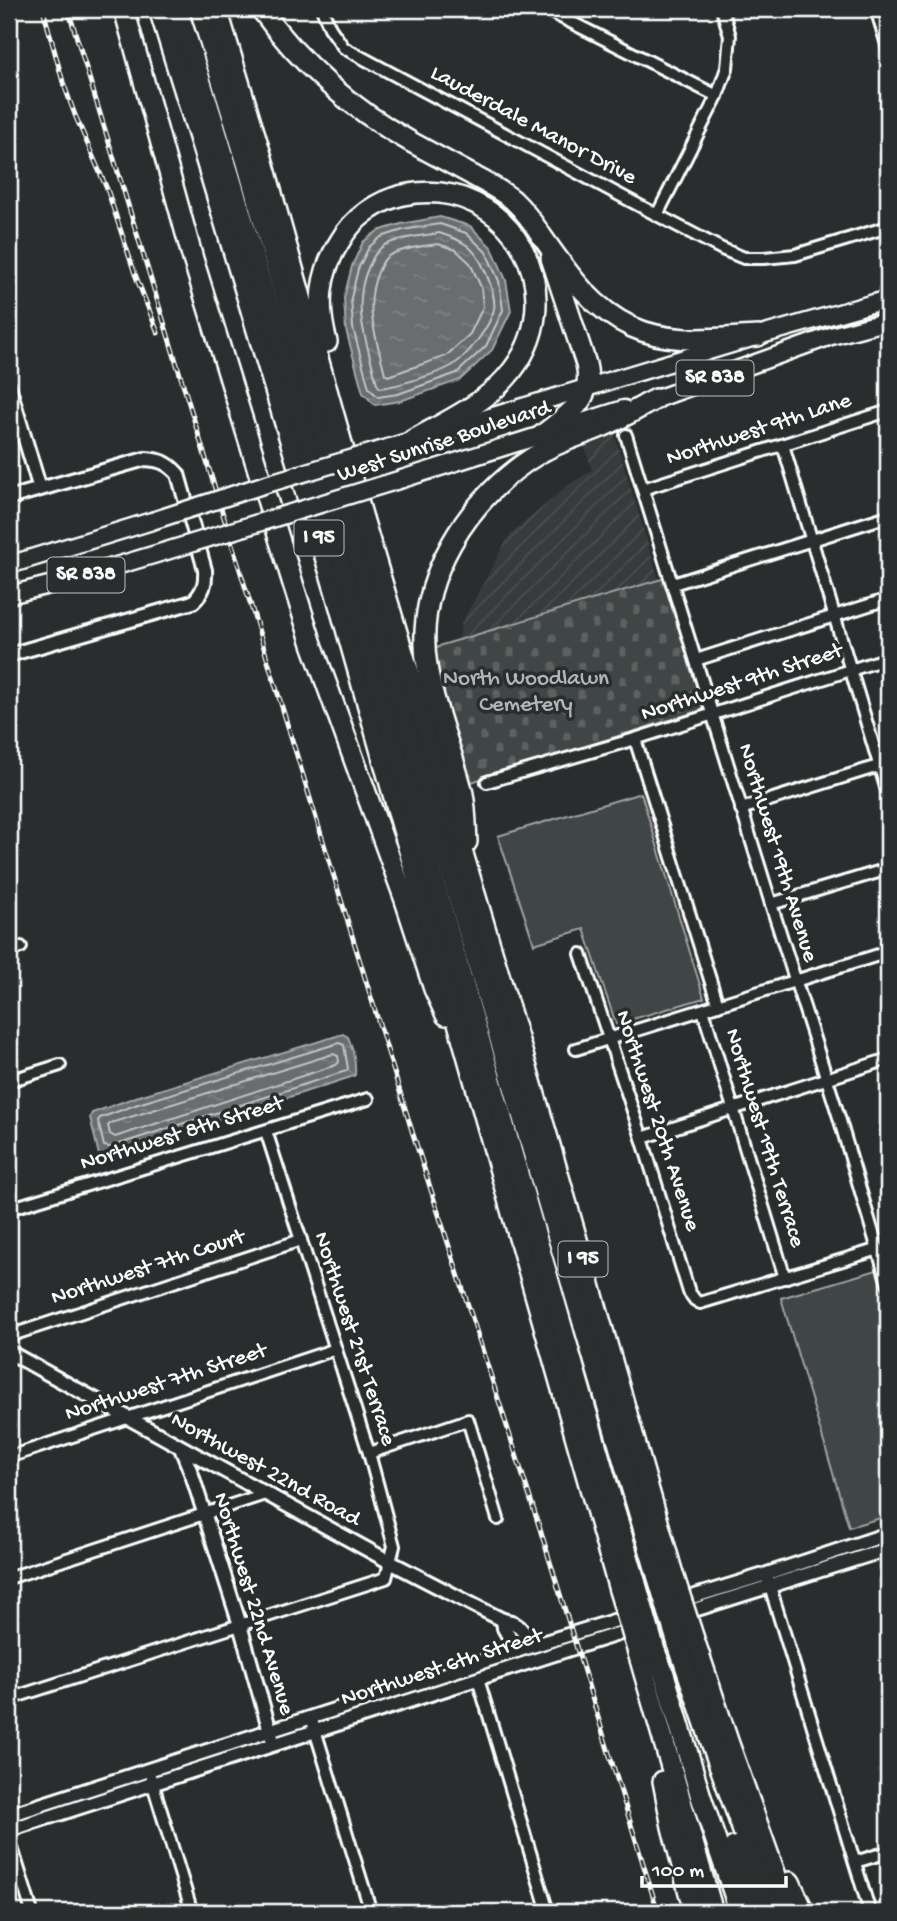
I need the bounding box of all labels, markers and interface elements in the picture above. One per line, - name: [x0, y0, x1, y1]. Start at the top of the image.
- street label: Lauderdale Manor Drive: [425, 60, 642, 192]
- road number: SR 838: [676, 360, 754, 396]
- street label: Northwest 9th Lane: [663, 387, 856, 473]
- street label: West Sunrise Boulevard: [334, 394, 555, 489]
- road number: I 95: [294, 520, 344, 556]
- road number: SR 838: [48, 558, 124, 592]
- street label: Northwest 9th Street: [638, 637, 848, 728]
- park label: North Woodlawn Cemetery: [443, 666, 609, 719]
- street label: Northwest 19th Avenue: [731, 741, 823, 967]
- street label: Northwest 20th Avenue: [609, 1007, 706, 1236]
- street label: Northwest 19th Terrace: [718, 1025, 810, 1252]
- street label: Northwest 8th Street: [77, 1090, 288, 1178]
- street label: Northwest 7th Court: [48, 1223, 250, 1312]
- street label: Northwest 21st Terrace: [307, 1229, 402, 1450]
- road number: I 95: [558, 1242, 608, 1276]
- street label: Northwest 7th Street: [62, 1337, 272, 1428]
- street label: Northwest 22nd Road: [166, 1407, 366, 1534]
- street label: Northwest 22nd Avenue: [206, 1489, 300, 1720]
- street label: Northwest 6th Street: [338, 1622, 548, 1713]
- scale bar: [642, 1844, 785, 1888]
- text: 100 m: [651, 1860, 704, 1885]

